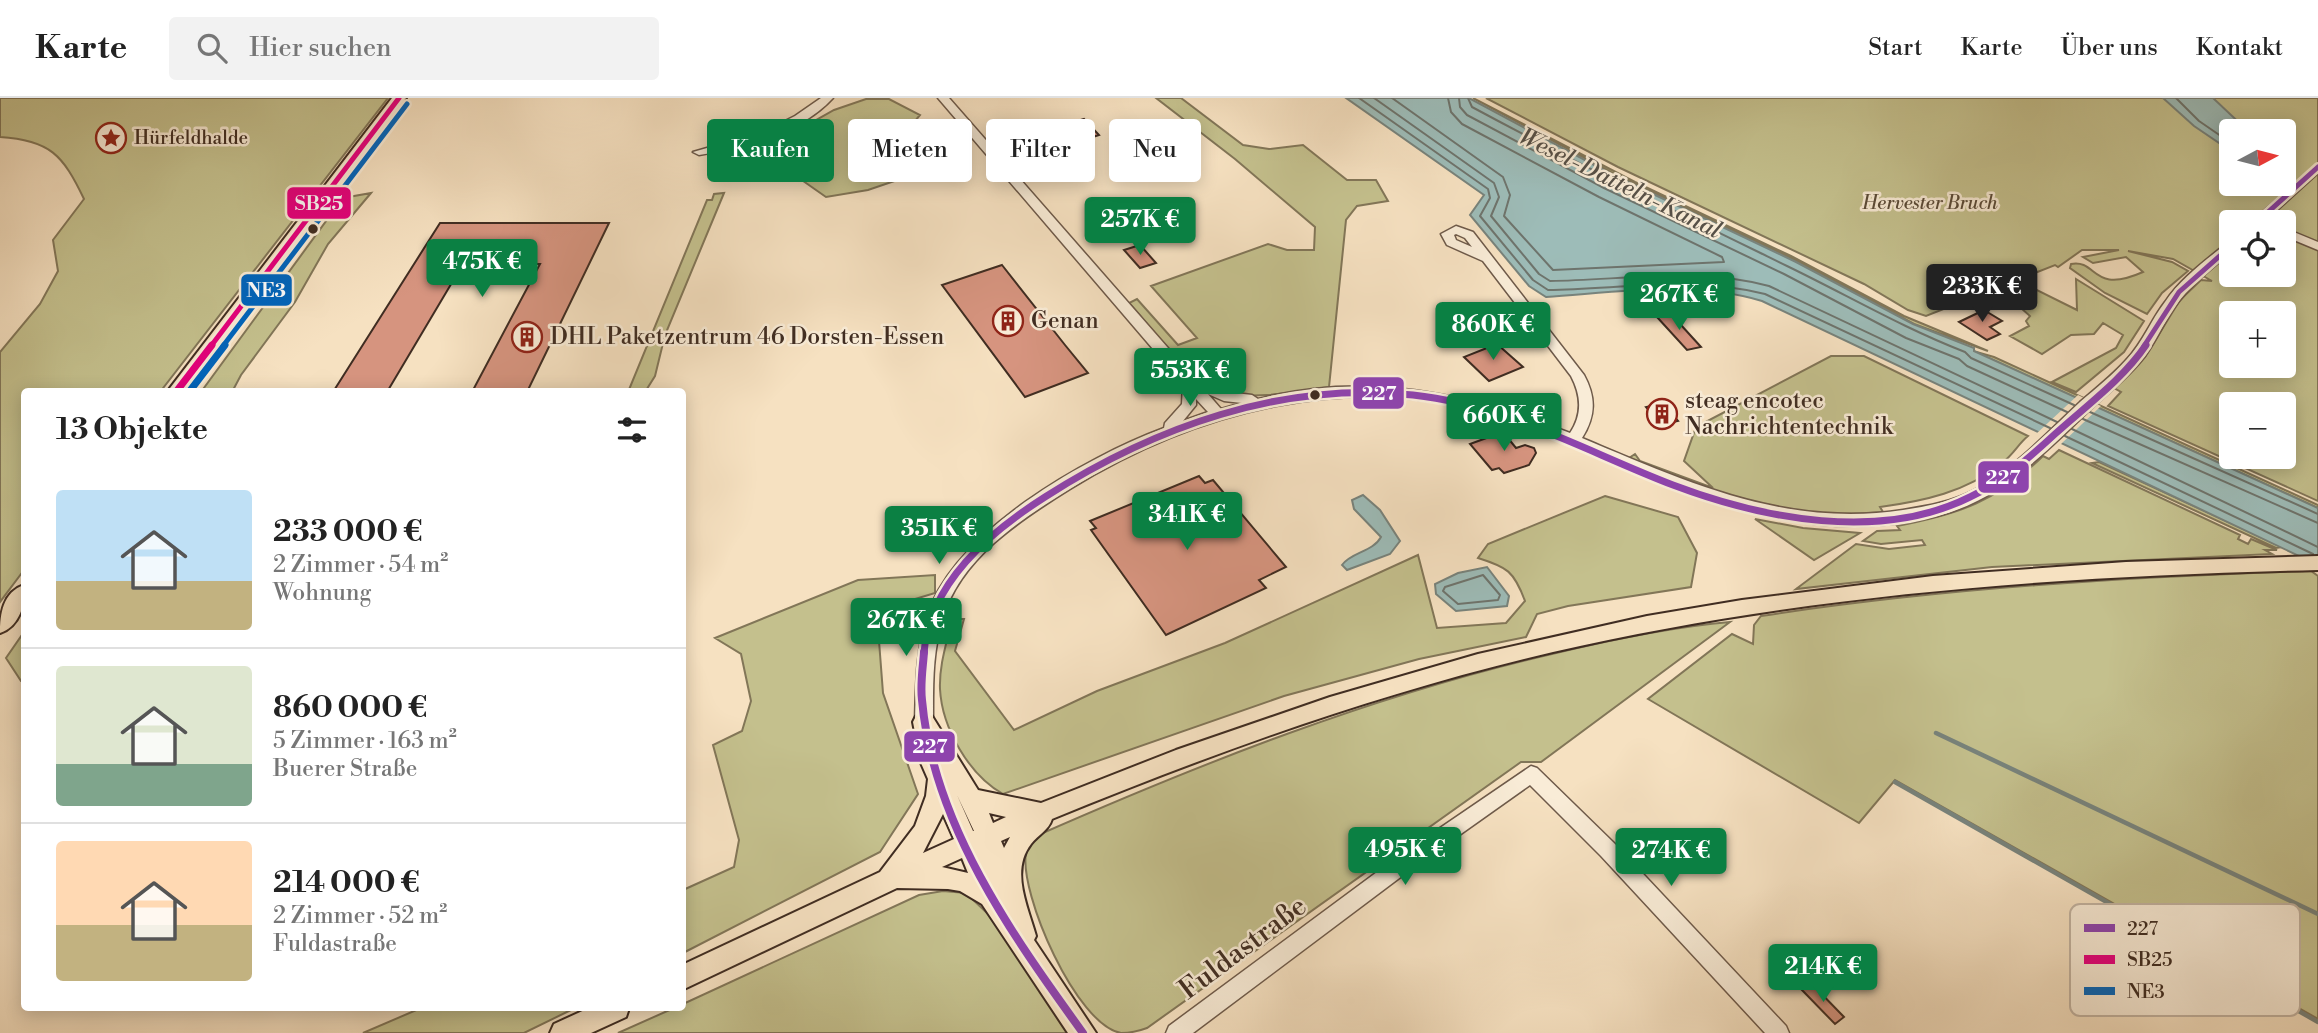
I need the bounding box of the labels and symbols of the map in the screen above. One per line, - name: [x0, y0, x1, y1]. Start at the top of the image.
- north arrow: [2219, 119, 2296, 196]
- place icon: Hürfeldhalde: [94, 121, 128, 155]
- water label: Wesel-Datteln-Kanal: [1514, 122, 1726, 246]
- place label: Hürfeldhalde: [134, 126, 248, 150]
- line badge: SB25: [286, 186, 352, 220]
- park label: Hervester Bruch: [1861, 191, 1998, 215]
- text: SB25: [295, 192, 344, 216]
- pin: 257K €: [1083, 198, 1197, 257]
- unlabelled marker: [306, 222, 320, 236]
- pin: 475K €: [425, 240, 539, 299]
- pin: 233K €: [1925, 264, 2039, 324]
- pin: 267K €: [1622, 272, 1736, 332]
- line badge: NE3: [240, 273, 293, 307]
- text: NE3: [246, 279, 286, 303]
- pin: 860K €: [1436, 302, 1550, 362]
- building icon: Genan: [991, 304, 1025, 338]
- place label: Genan: [1031, 307, 1099, 335]
- building icon: DHL Paketzentrum 46 Dorsten-Essen: [510, 320, 544, 354]
- place label: DHL Paketzentrum 46 Dorsten-Essen: [550, 323, 944, 351]
- pin: 553K €: [1133, 348, 1247, 408]
- line badge: 227: [1352, 376, 1405, 410]
- text: 227: [1362, 382, 1396, 406]
- place label: steag encotec Nachrichtentechnik: [1685, 387, 1894, 441]
- unlabelled marker: [1308, 388, 1322, 402]
- pin: 660K €: [1447, 394, 1561, 453]
- building icon: steag encotec Nachrichtentechnik: [1645, 397, 1679, 431]
- line badge: 227: [1977, 460, 2030, 494]
- text: 227: [1986, 466, 2020, 490]
- pin: 341K €: [1130, 492, 1244, 552]
- pin: 351K €: [882, 506, 996, 566]
- pin: 267K €: [849, 598, 963, 658]
- line badge: 227: [903, 730, 956, 763]
- text: 227: [913, 735, 947, 759]
- pin: 495K €: [1348, 828, 1462, 887]
- pin: 274K €: [1614, 828, 1728, 888]
- street label: Fuldastraße: [1172, 889, 1314, 1007]
- legend: [2070, 904, 2300, 1016]
- text: 227: [2127, 917, 2159, 941]
- pin: 214K €: [1766, 944, 1880, 1004]
- text: SB25: [2127, 948, 2173, 972]
- text: NE3: [2127, 980, 2165, 1004]

